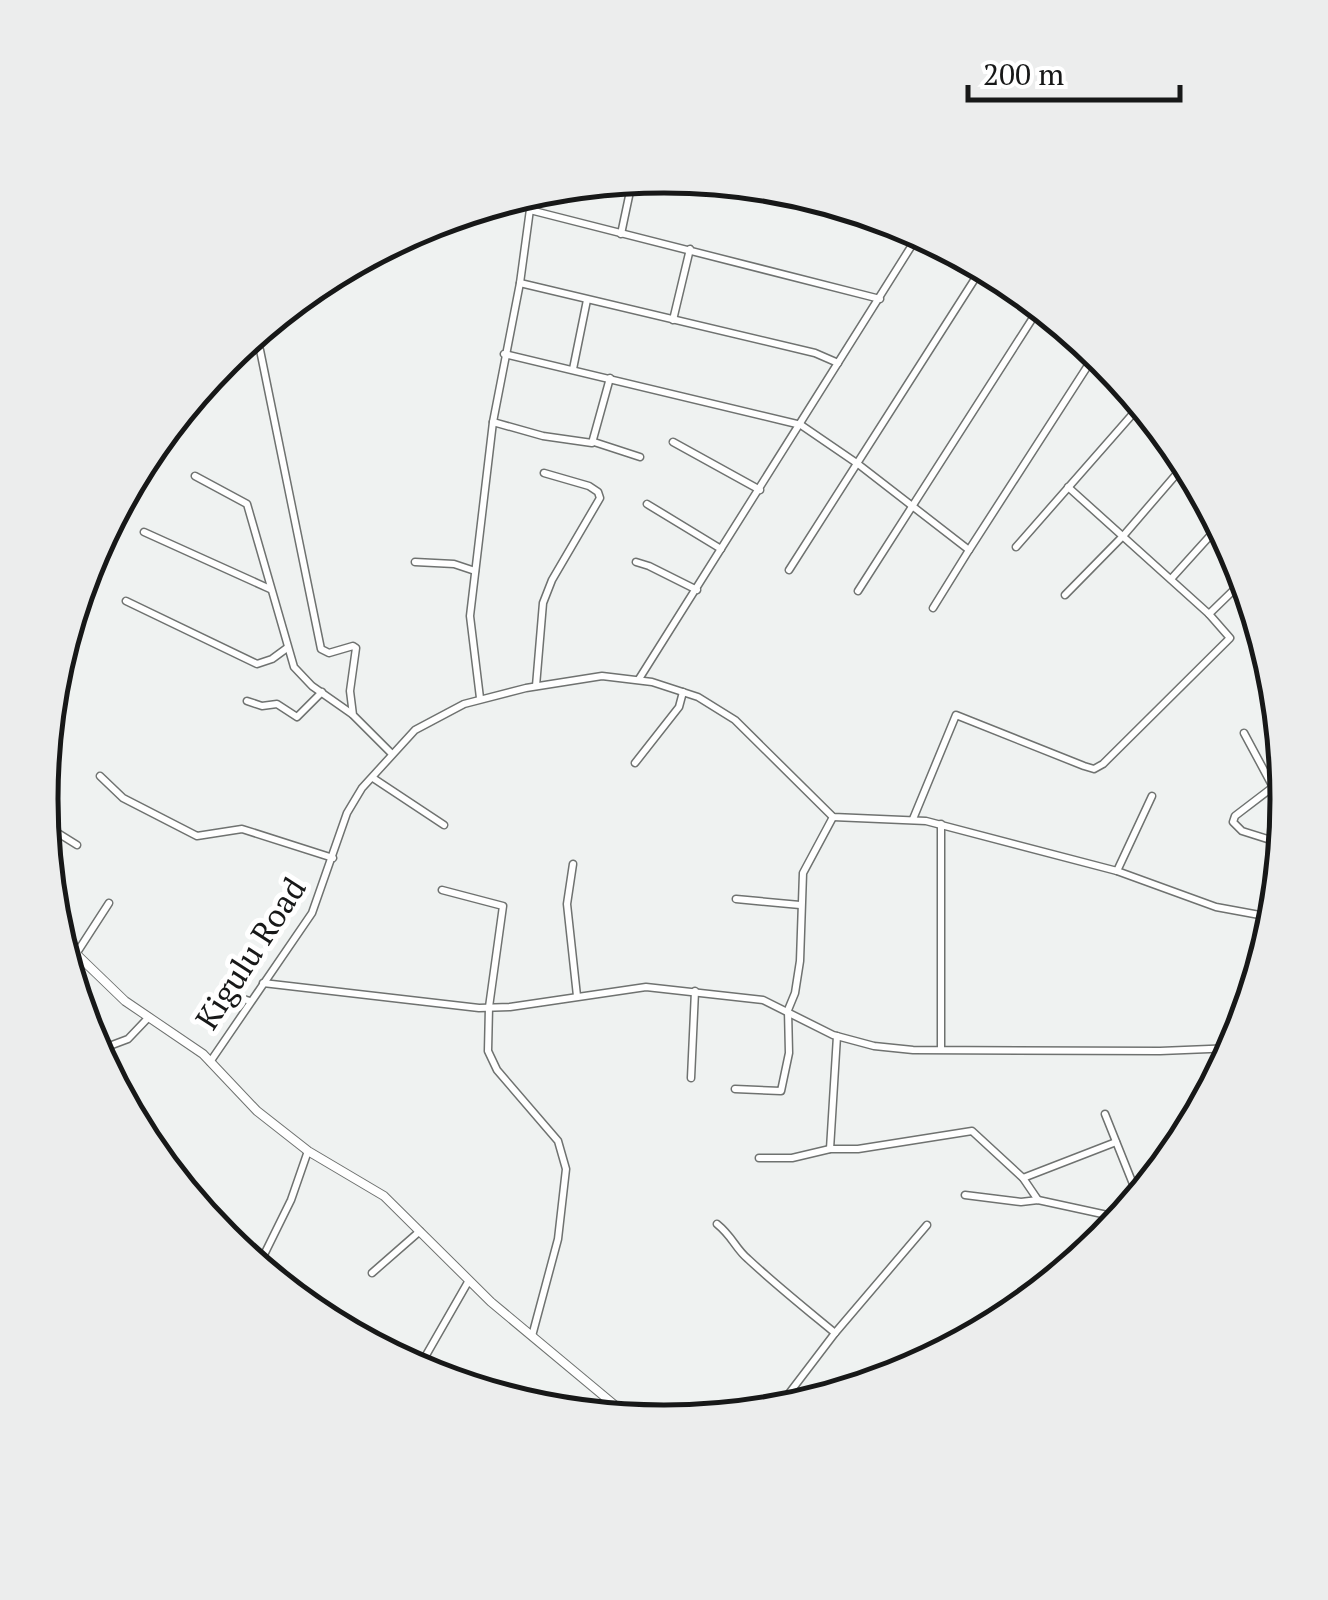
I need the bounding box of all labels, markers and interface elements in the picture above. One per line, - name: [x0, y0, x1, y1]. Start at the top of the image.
- scale bar: [968, 40, 1180, 102]
- text: 200 m: [983, 54, 1064, 94]
- street label: Kigulu Road: [185, 869, 315, 1037]

